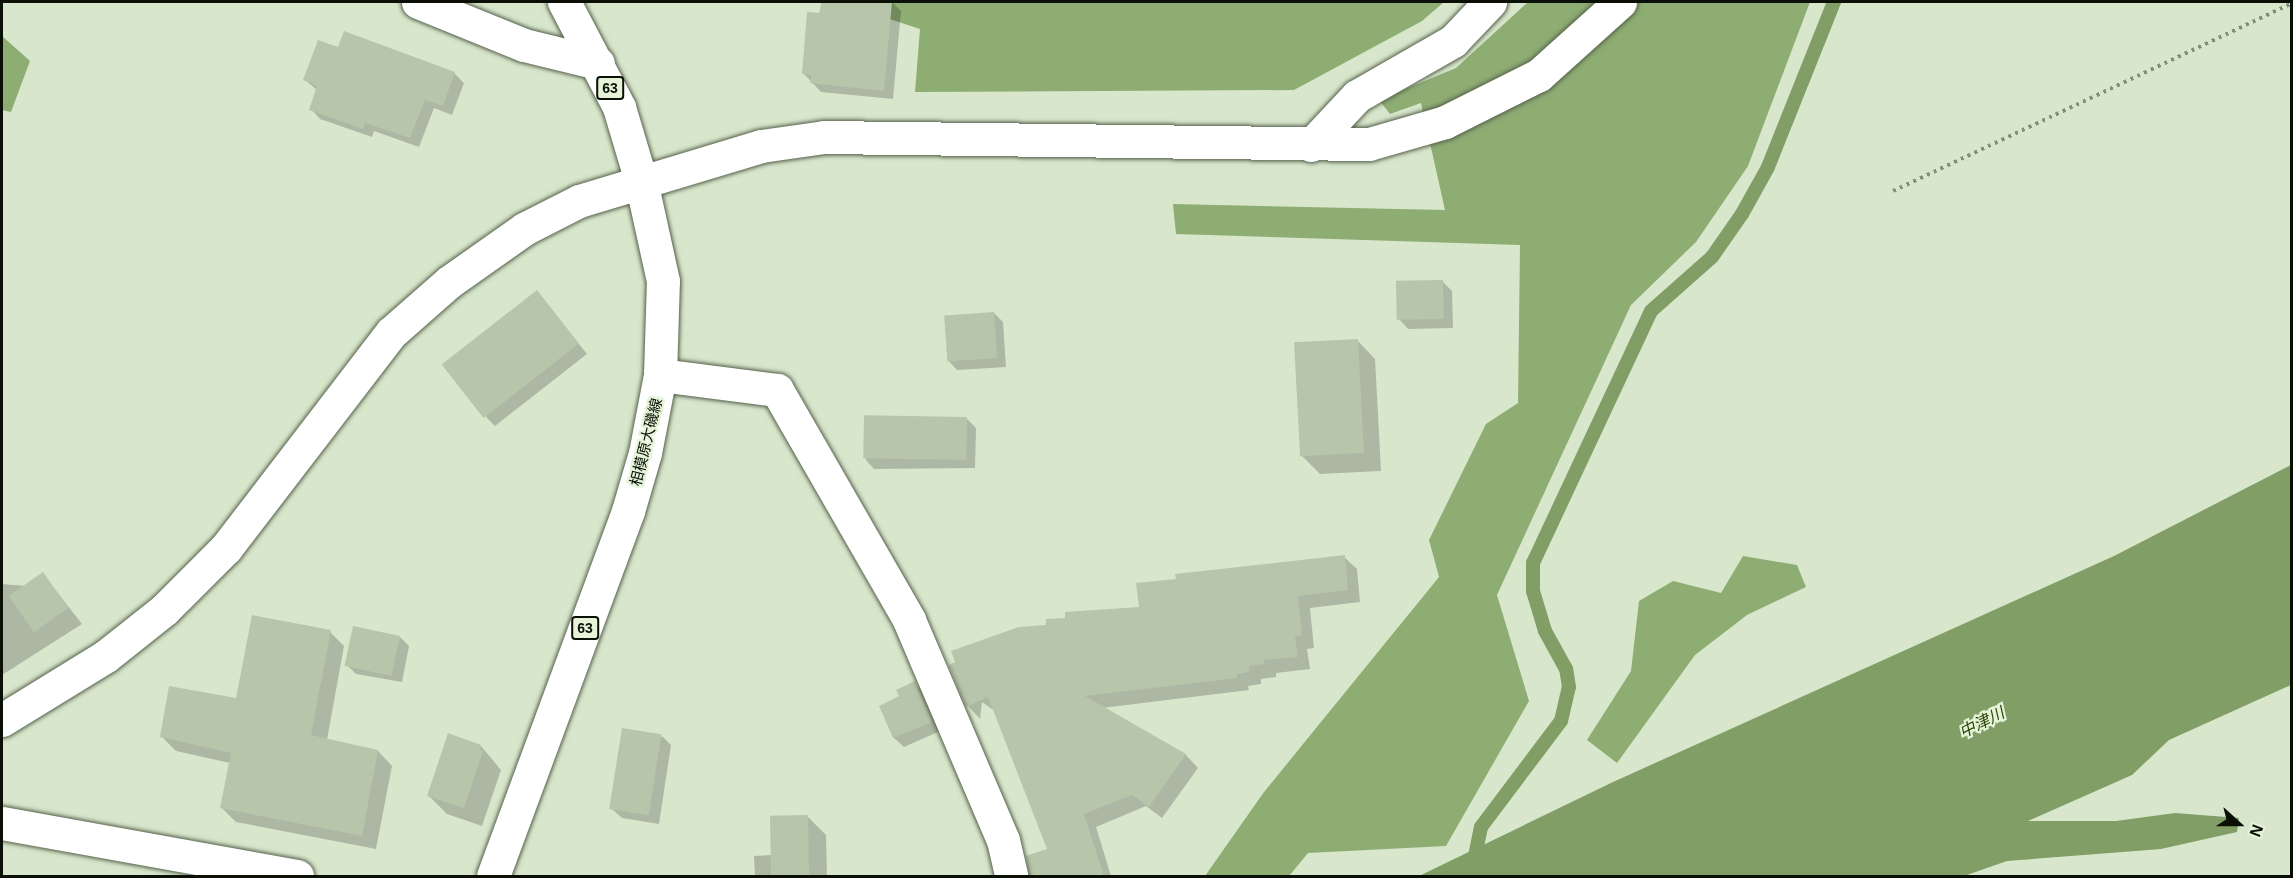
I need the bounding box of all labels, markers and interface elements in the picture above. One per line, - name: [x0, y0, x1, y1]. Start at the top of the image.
- road number: 63: [595, 77, 625, 99]
- street label: 相模原大磯線: [626, 396, 666, 488]
- road number: 63: [570, 617, 600, 639]
- water label: 中津川: [1956, 704, 2008, 742]
- north arrow: [2209, 794, 2269, 854]
- text: N: [2246, 822, 2266, 839]

